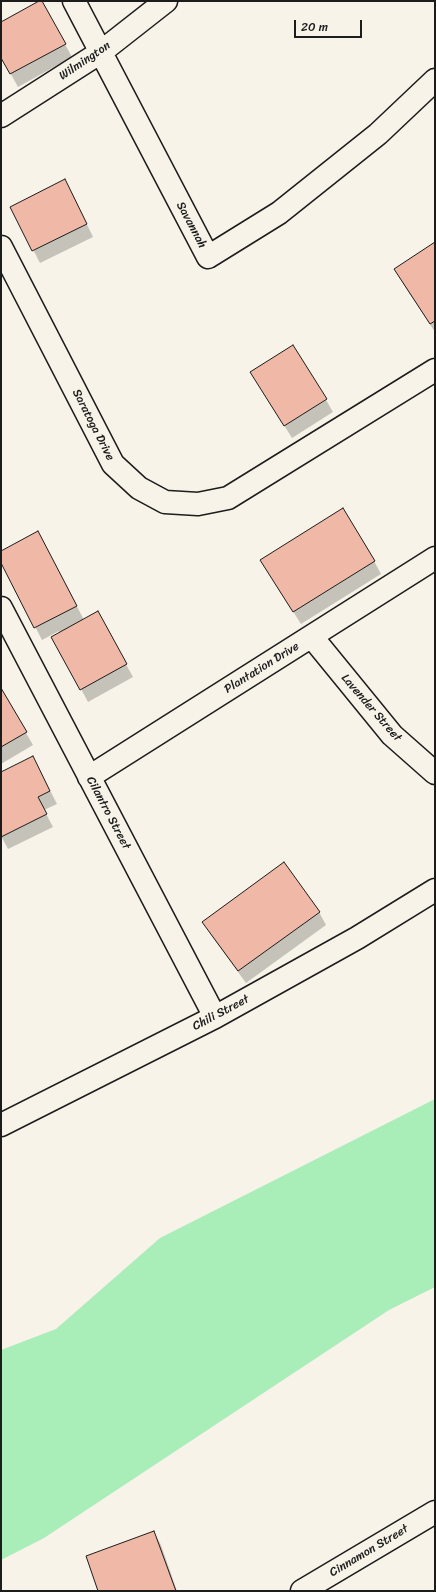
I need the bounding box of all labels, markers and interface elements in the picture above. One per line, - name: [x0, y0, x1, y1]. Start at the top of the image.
- scale bar: [296, 12, 364, 38]
- text: 20 m: [301, 16, 328, 38]
- street label: Wilmington: [57, 39, 113, 83]
- street label: Savannah: [173, 199, 209, 251]
- street label: Saratoga Drive: [69, 387, 117, 463]
- street label: Plantation Drive: [222, 639, 302, 697]
- street label: Lavender Street: [338, 671, 404, 745]
- street label: Cilantro Street: [83, 774, 133, 852]
- street label: Chili Street: [190, 992, 252, 1034]
- street label: Cinnamon Street: [327, 1522, 411, 1580]

